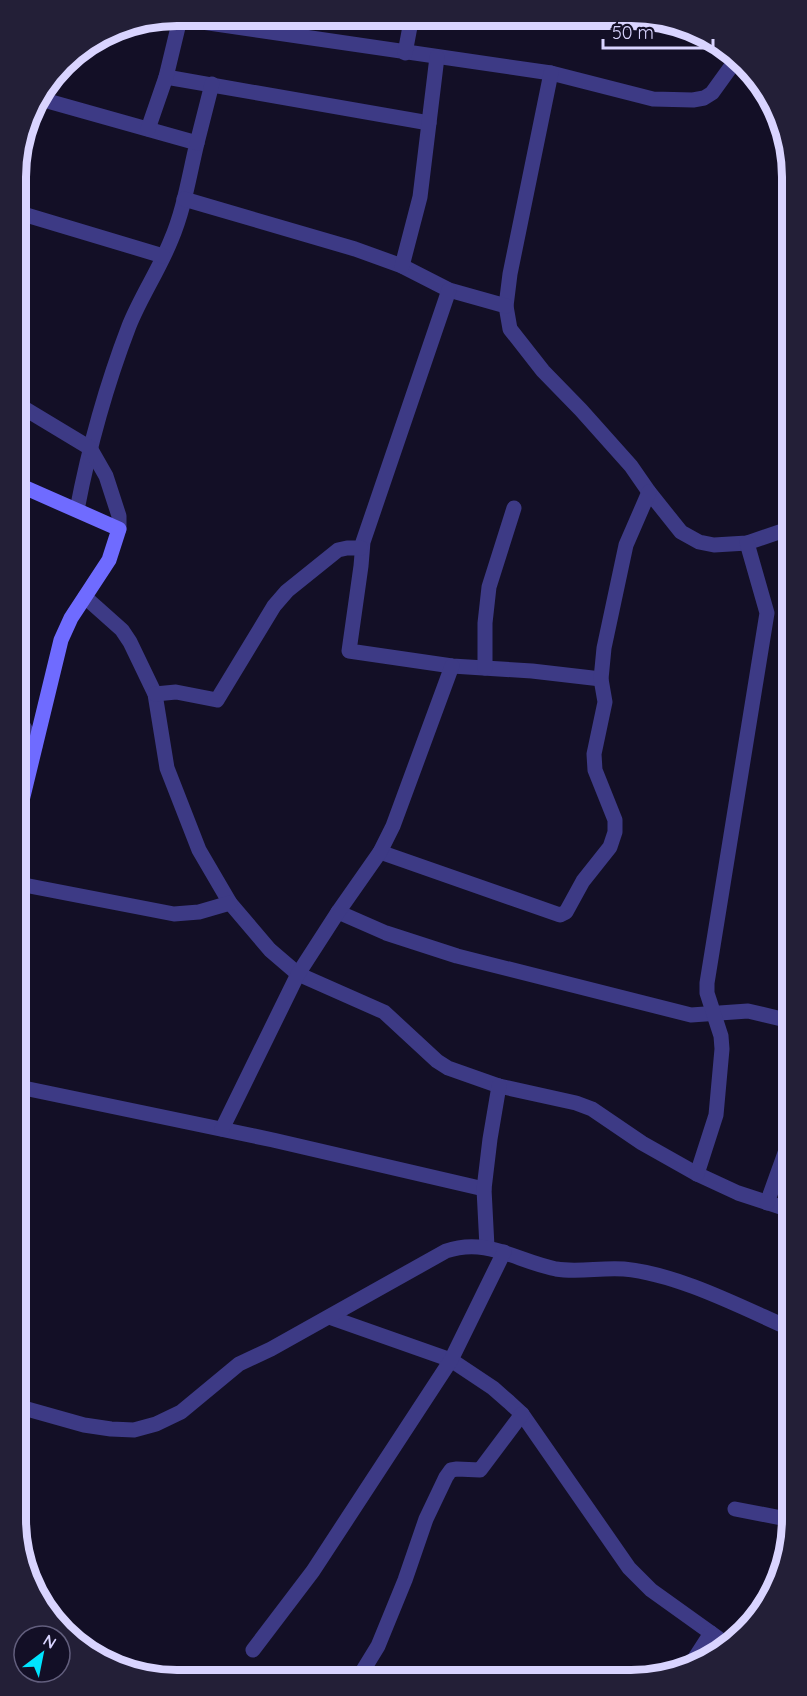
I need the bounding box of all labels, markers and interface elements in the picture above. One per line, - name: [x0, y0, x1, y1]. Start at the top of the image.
- scale bar: [603, 12, 712, 50]
- text: 50 m: [612, 21, 654, 44]
- north arrow: [12, 1624, 72, 1684]
- text: N: [40, 1630, 60, 1653]

